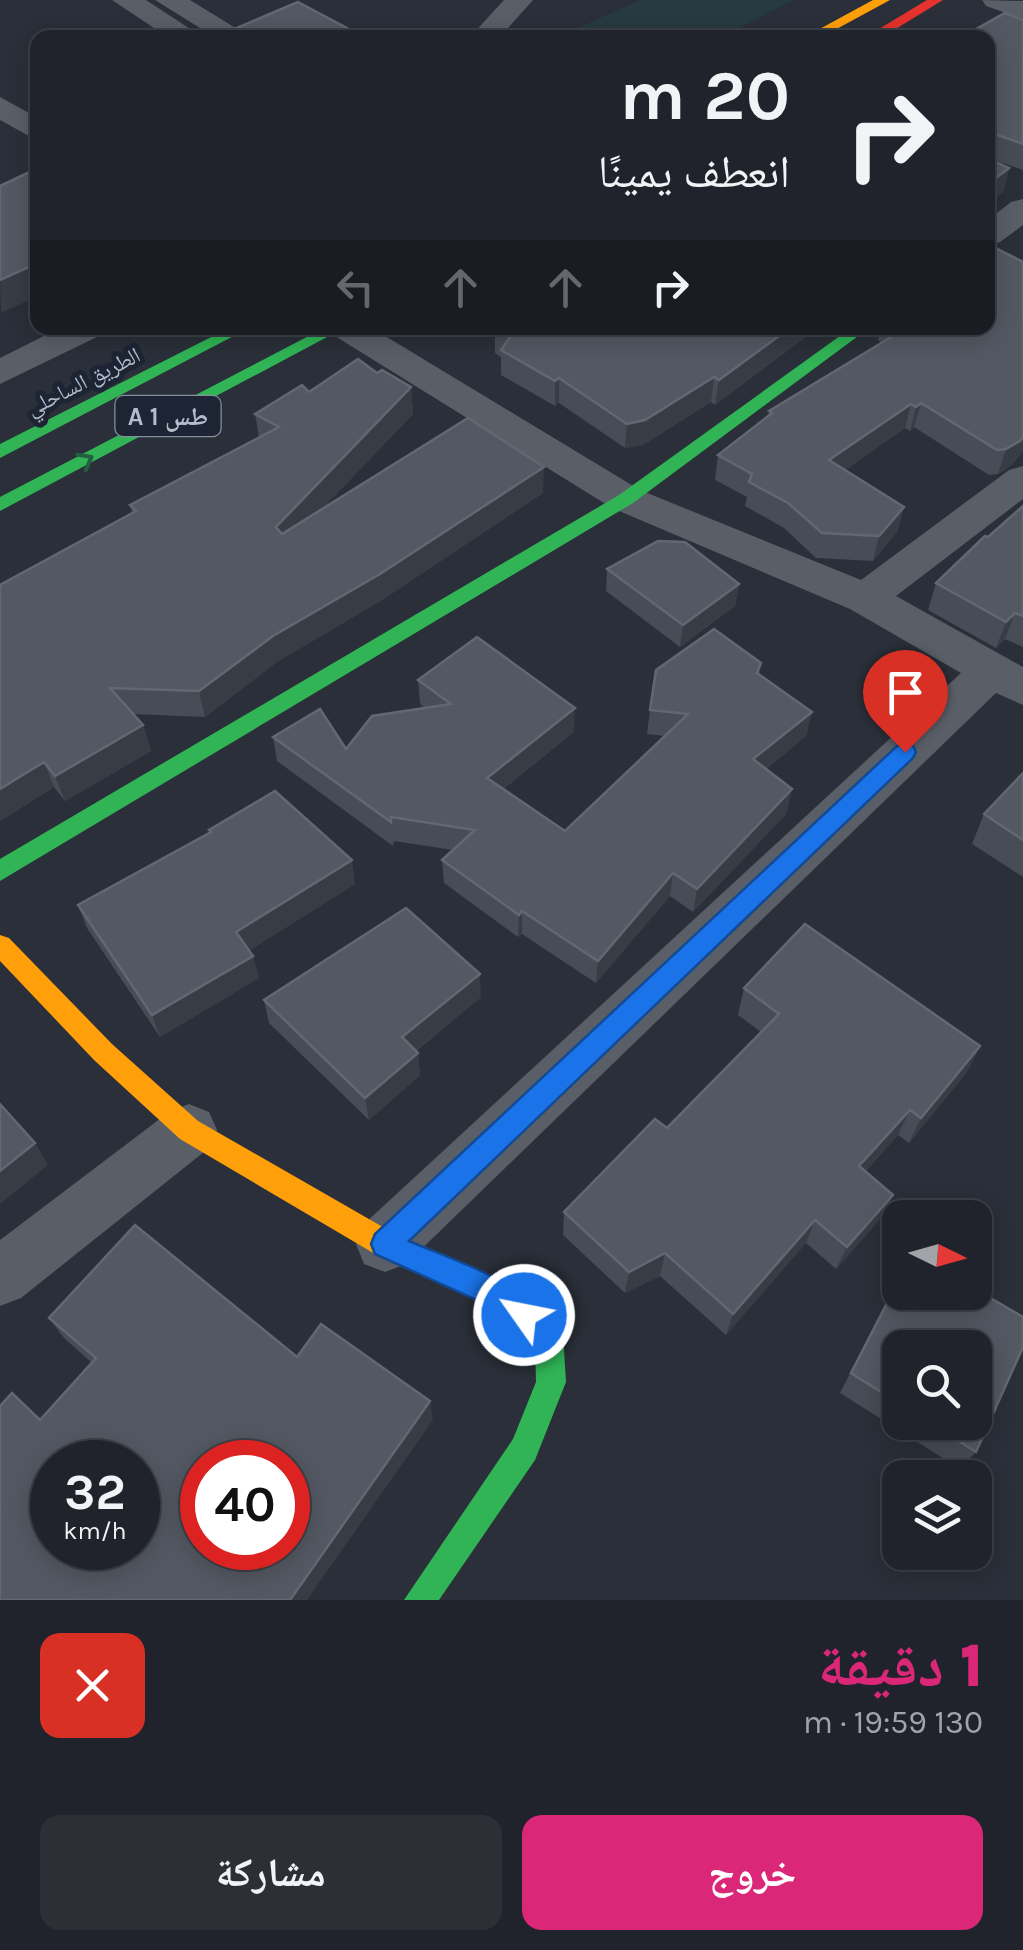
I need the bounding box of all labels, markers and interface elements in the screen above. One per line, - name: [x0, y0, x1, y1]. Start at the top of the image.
- text: 20 m: [619, 55, 790, 137]
- icon: right: [825, 70, 955, 200]
- text: انعطف يمينًا: [598, 146, 790, 198]
- icon: left: [328, 260, 383, 315]
- icon: ahead: [433, 260, 488, 315]
- icon: ahead: [538, 260, 593, 315]
- icon: right: [643, 260, 698, 315]
- street label: الطريق الساحلي: [22, 342, 146, 425]
- road number: A 1 طس: [116, 396, 220, 436]
- one-way arrow: [76, 452, 94, 472]
- pin: [863, 650, 948, 753]
- icon: arrive: [878, 665, 933, 720]
- north arrow: [882, 1200, 992, 1310]
- map controls: [882, 1200, 992, 1570]
- position arrow: [472, 1263, 576, 1367]
- button: search: [882, 1330, 992, 1440]
- speed limit sign: 40: [180, 1440, 310, 1570]
- button: layers: [882, 1460, 992, 1570]
- text: 32: [64, 1463, 126, 1522]
- text: km/h: [63, 1516, 127, 1545]
- text: 1 دقيقة: [818, 1631, 983, 1701]
- button: close: [40, 1633, 145, 1738]
- text: 130 m · 19:59: [803, 1704, 983, 1741]
- button: مشاركة: [40, 1815, 502, 1930]
- button: خروج: [522, 1815, 983, 1930]

